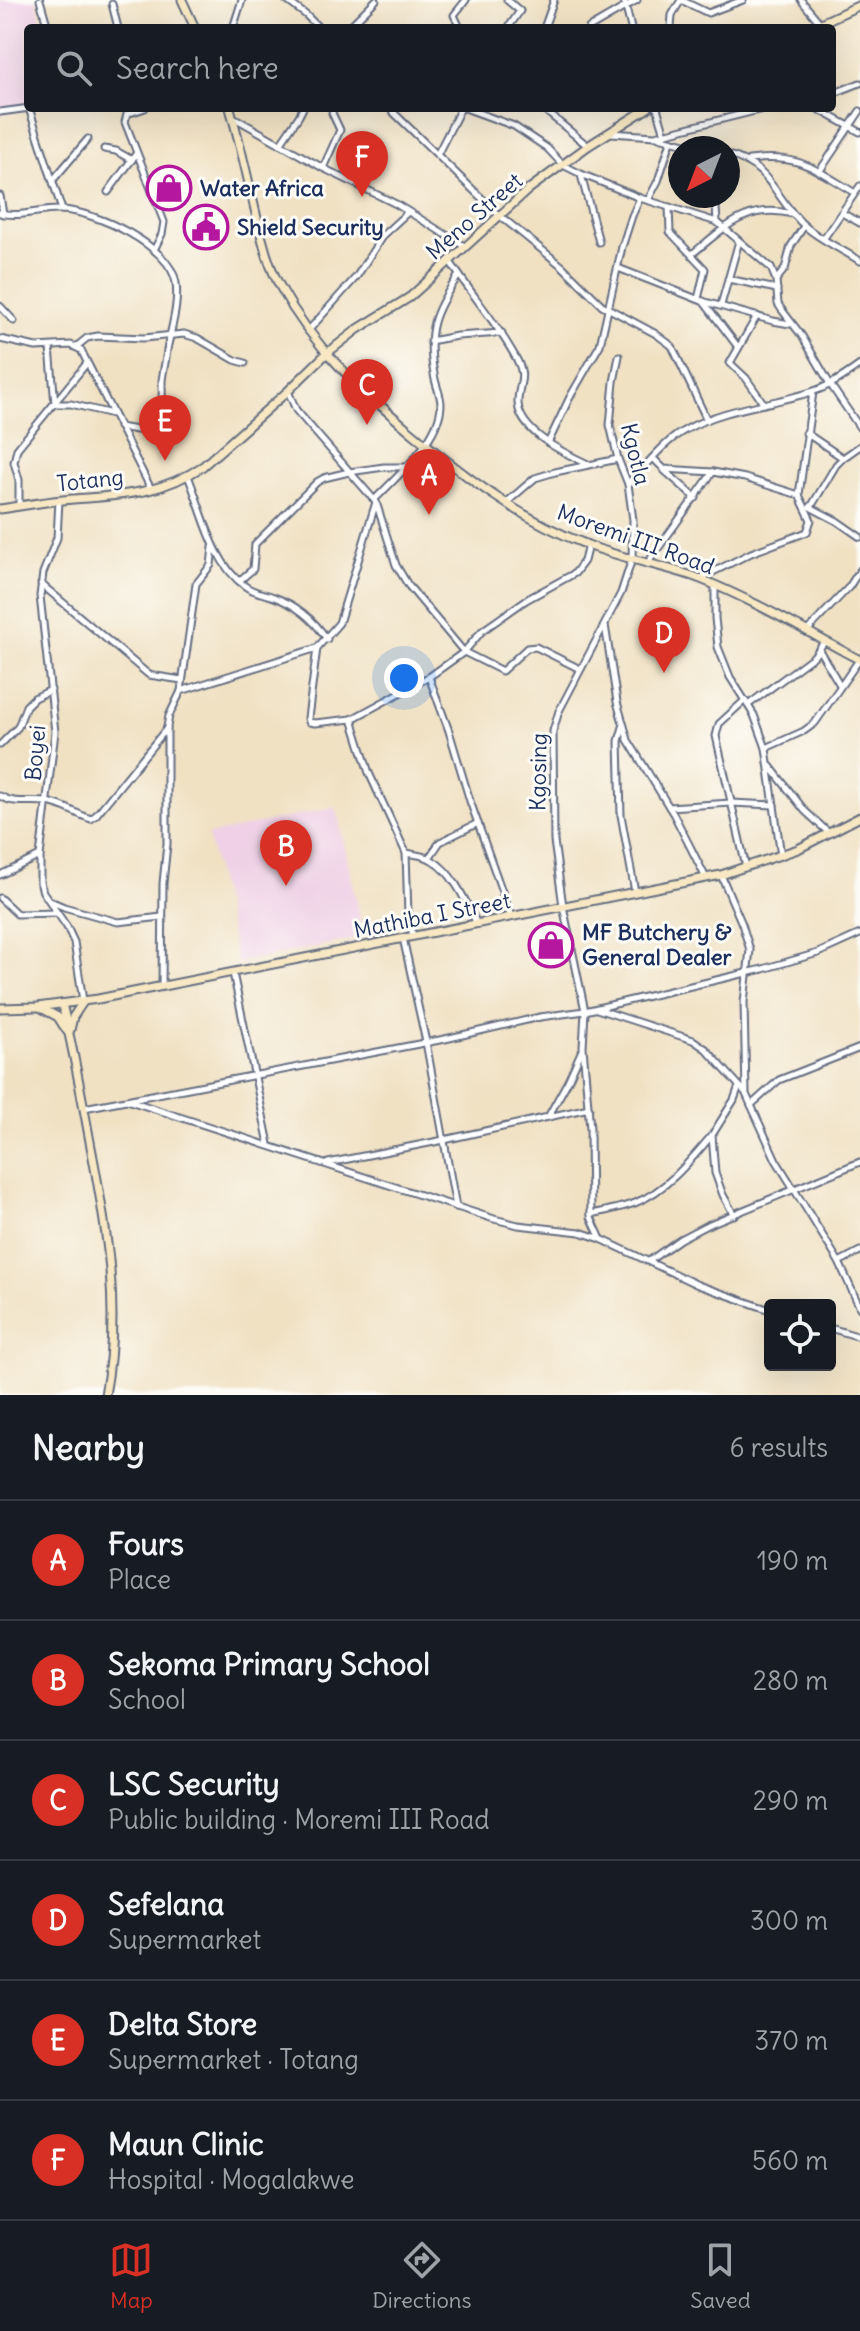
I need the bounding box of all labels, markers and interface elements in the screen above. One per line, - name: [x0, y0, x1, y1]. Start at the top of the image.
- search box: [24, 24, 836, 112]
- icon: search: [52, 46, 96, 90]
- text: Search here: [116, 49, 279, 87]
- pin: F: [336, 131, 388, 197]
- north arrow: [668, 136, 740, 208]
- shop icon: Water Africa: [145, 164, 193, 212]
- street label: Meno Street: [420, 167, 528, 265]
- place label: Water Africa: [200, 174, 324, 202]
- public building icon: Shield Security: [182, 203, 230, 251]
- place label: Shield Security: [237, 213, 384, 241]
- pin: C: [341, 359, 393, 425]
- pin: E: [139, 395, 191, 461]
- street label: Kgotla: [615, 420, 657, 488]
- pin: A: [403, 449, 455, 515]
- street label: Totang: [55, 463, 125, 497]
- street label: Moremi III Road: [554, 498, 718, 580]
- pin: D: [638, 607, 690, 673]
- your location: [384, 658, 424, 698]
- street label: Boyei: [19, 724, 51, 782]
- street label: Kgosing: [523, 733, 553, 811]
- pin: B: [260, 820, 312, 886]
- street label: Mathiba I Street: [351, 886, 513, 944]
- place label: MF Butchery & General Dealer: [582, 918, 733, 971]
- shop icon: MF Butchery & General Dealer: [527, 921, 575, 969]
- map controls: [764, 1299, 836, 1371]
- button: locate: [764, 1299, 836, 1371]
- text: Nearby: [32, 1426, 145, 1469]
- text: 6 results: [730, 1431, 828, 1464]
- text: Fours: [108, 1525, 184, 1563]
- text: A: [50, 1544, 66, 1577]
- text: 190 m: [757, 1544, 828, 1577]
- text: Place: [108, 1563, 171, 1596]
- text: Sekoma Primary School: [108, 1645, 430, 1683]
- text: B: [49, 1664, 67, 1697]
- text: 280 m: [753, 1664, 828, 1697]
- text: School: [108, 1683, 186, 1716]
- text: LSC Security: [108, 1765, 280, 1803]
- text: C: [49, 1784, 67, 1817]
- text: 290 m: [753, 1784, 828, 1817]
- text: Public building · Moremi III Road: [108, 1803, 490, 1836]
- text: Sefelana: [108, 1885, 224, 1923]
- text: D: [49, 1904, 67, 1937]
- text: 300 m: [750, 1904, 828, 1937]
- text: Supermarket: [108, 1923, 261, 1956]
- text: Delta Store: [108, 2005, 257, 2043]
- text: E: [50, 2024, 66, 2057]
- text: 370 m: [754, 2024, 828, 2057]
- text: Supermarket · Totang: [108, 2043, 359, 2076]
- text: Maun Clinic: [108, 2125, 264, 2163]
- text: F: [51, 2144, 65, 2177]
- text: 560 m: [752, 2144, 828, 2177]
- text: Hospital · Mogalakwe: [108, 2163, 355, 2196]
- tab: Map: [109, 2238, 153, 2314]
- tab: Directions: [372, 2238, 472, 2314]
- tab: Saved: [690, 2238, 751, 2314]

